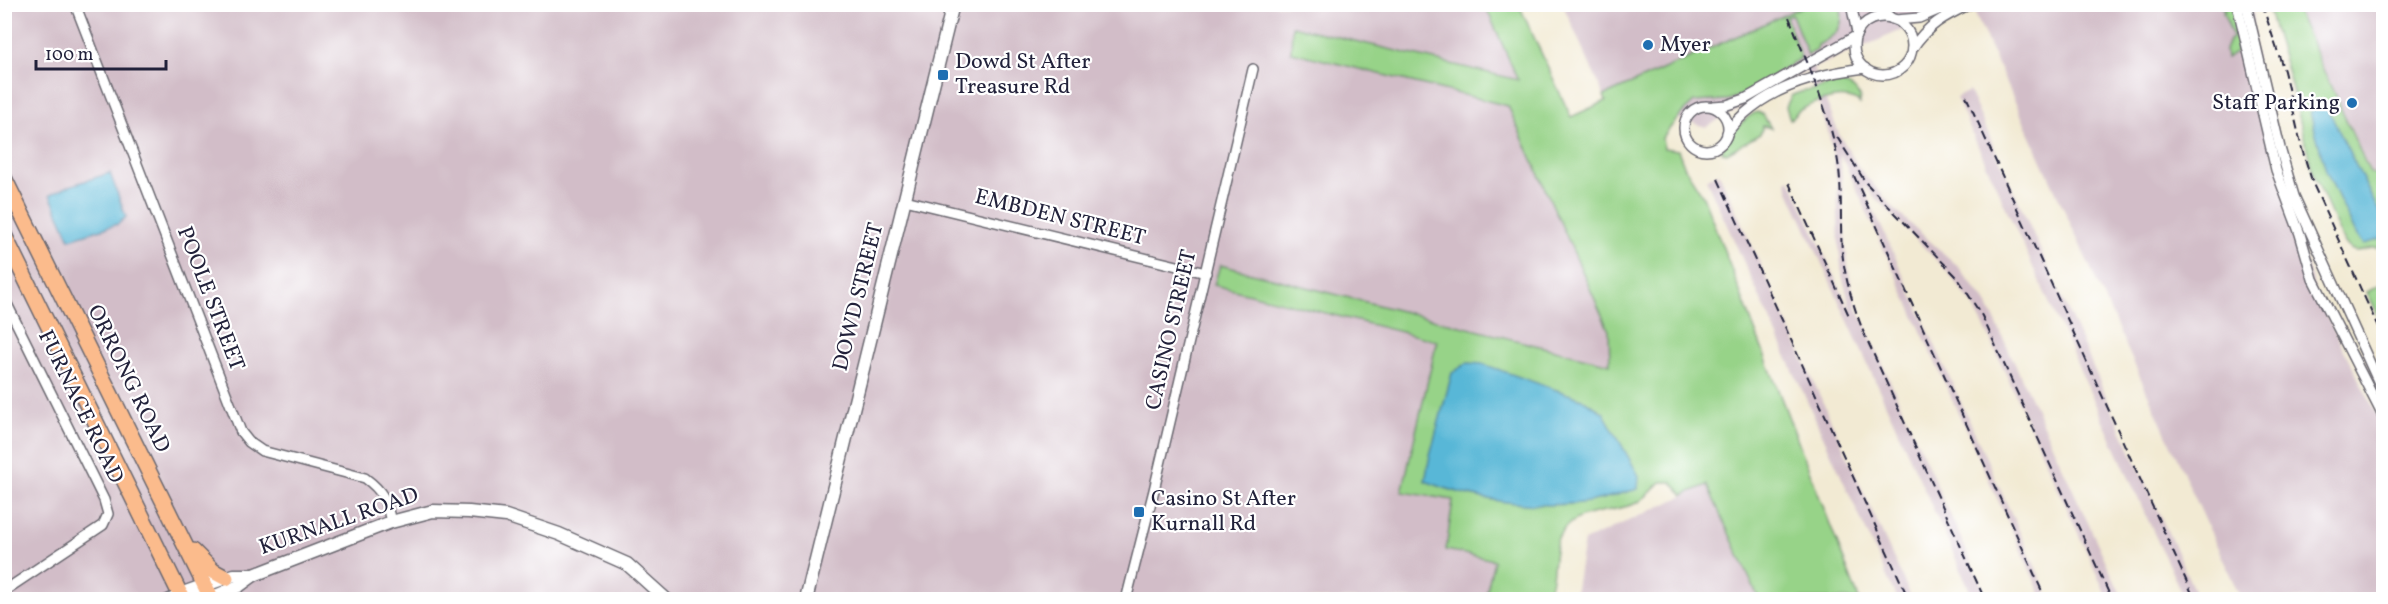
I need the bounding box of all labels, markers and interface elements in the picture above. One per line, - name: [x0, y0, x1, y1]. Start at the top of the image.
- place label: Myer: [1660, 30, 1711, 61]
- scale bar: [36, 33, 166, 71]
- marker: Myer: [1641, 38, 1655, 52]
- text: 100 m: [45, 43, 94, 68]
- place label: Dowd St After Treasure Rd: [955, 47, 1091, 103]
- marker: Dowd St After Treasure Rd: [936, 68, 950, 82]
- place label: Staff Parking: [2212, 88, 2340, 119]
- marker: Staff Parking: [2345, 96, 2359, 110]
- street label: EMBDEN STREET: [971, 182, 1149, 254]
- street label: DOWD STREET: [826, 219, 892, 374]
- street label: POOLE STREET: [168, 222, 252, 376]
- street label: CASINO STREET: [1138, 247, 1206, 413]
- street label: ORRONG ROAD: [79, 300, 177, 458]
- street label: FURNACE ROAD: [29, 325, 131, 489]
- street label: KURNALL ROAD: [255, 480, 423, 564]
- place label: Casino St After Kurnall Rd: [1151, 484, 1296, 540]
- marker: Casino St After Kurnall Rd: [1132, 505, 1146, 519]

